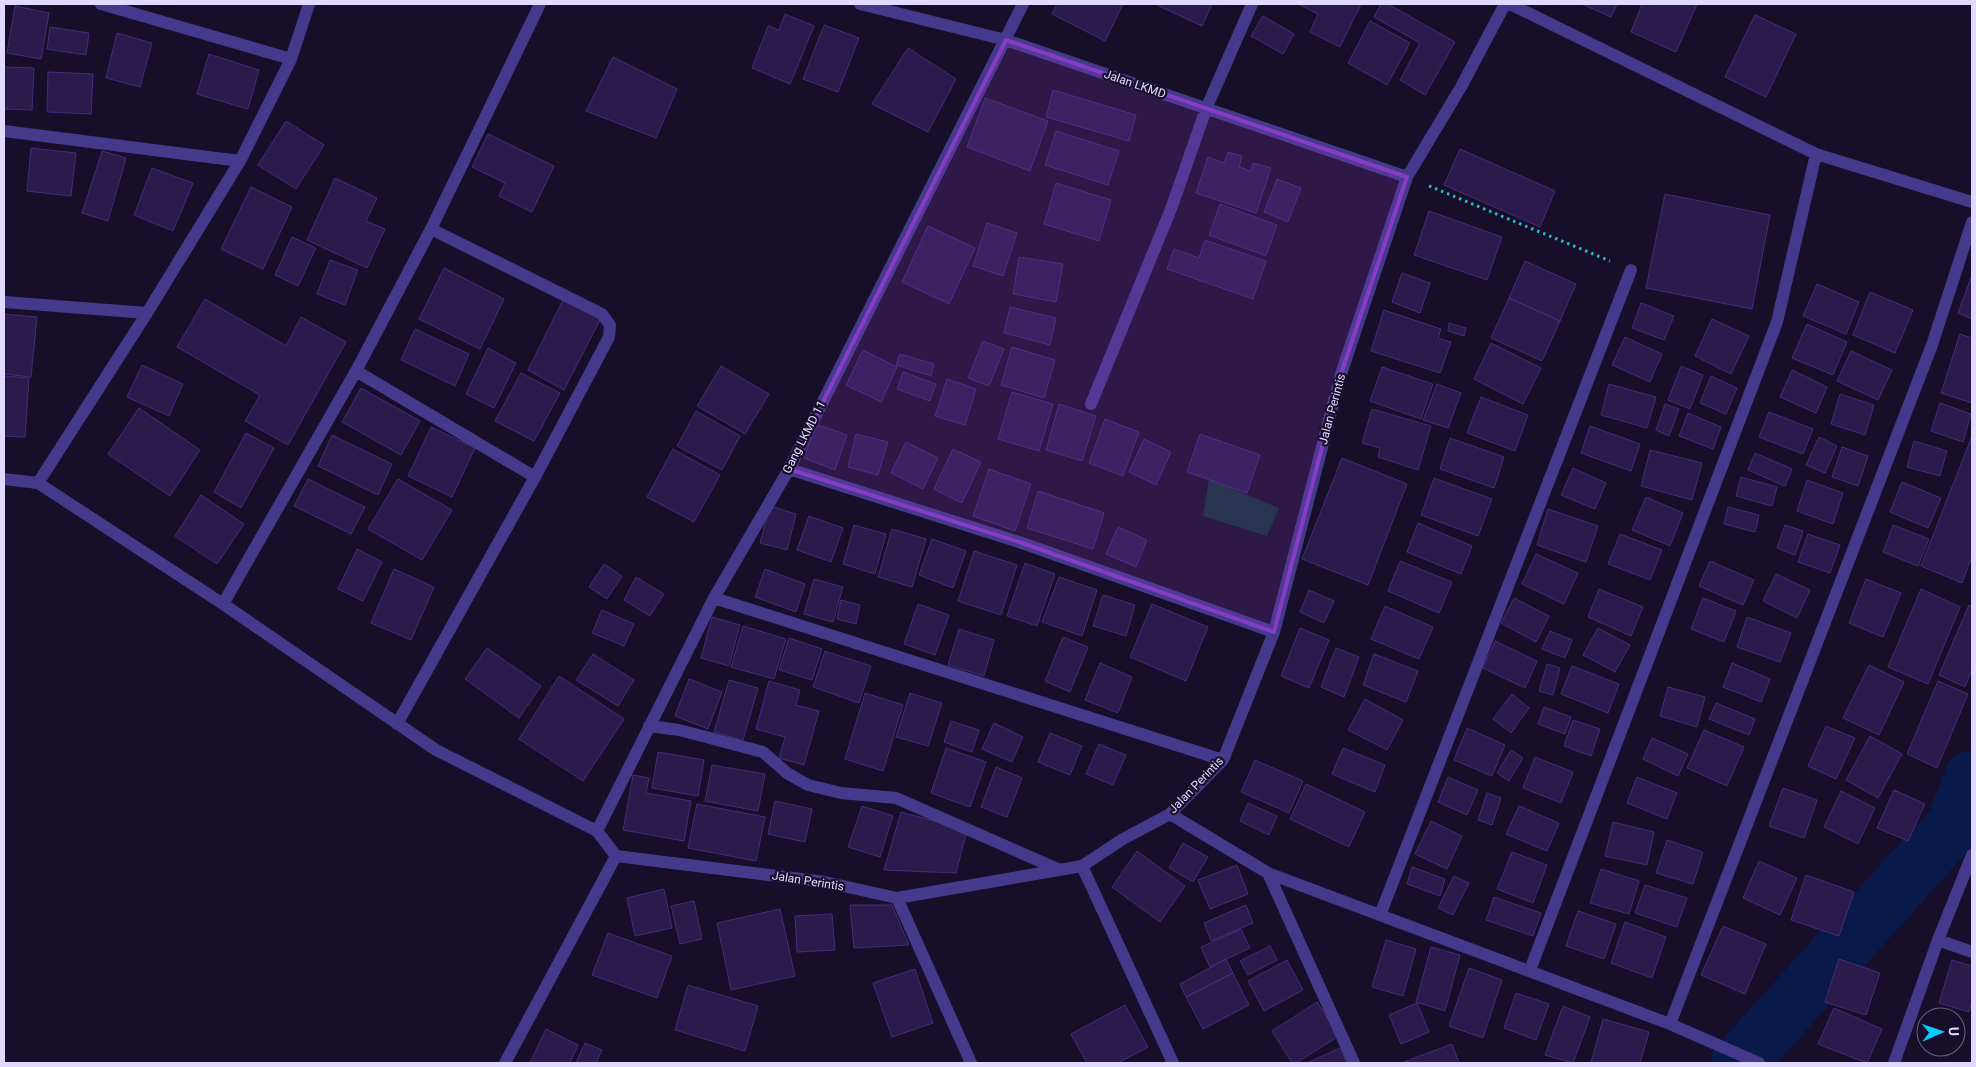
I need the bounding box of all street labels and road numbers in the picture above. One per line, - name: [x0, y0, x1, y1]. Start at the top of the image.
- street label: Jalan LKMD: [1102, 67, 1168, 101]
- street label: Jalan Perintis: [1316, 372, 1348, 446]
- street label: Gang LKMD 11: [780, 398, 828, 476]
- street label: Jalan Perintis: [1166, 754, 1226, 816]
- street label: Jalan Perintis: [771, 868, 845, 894]

